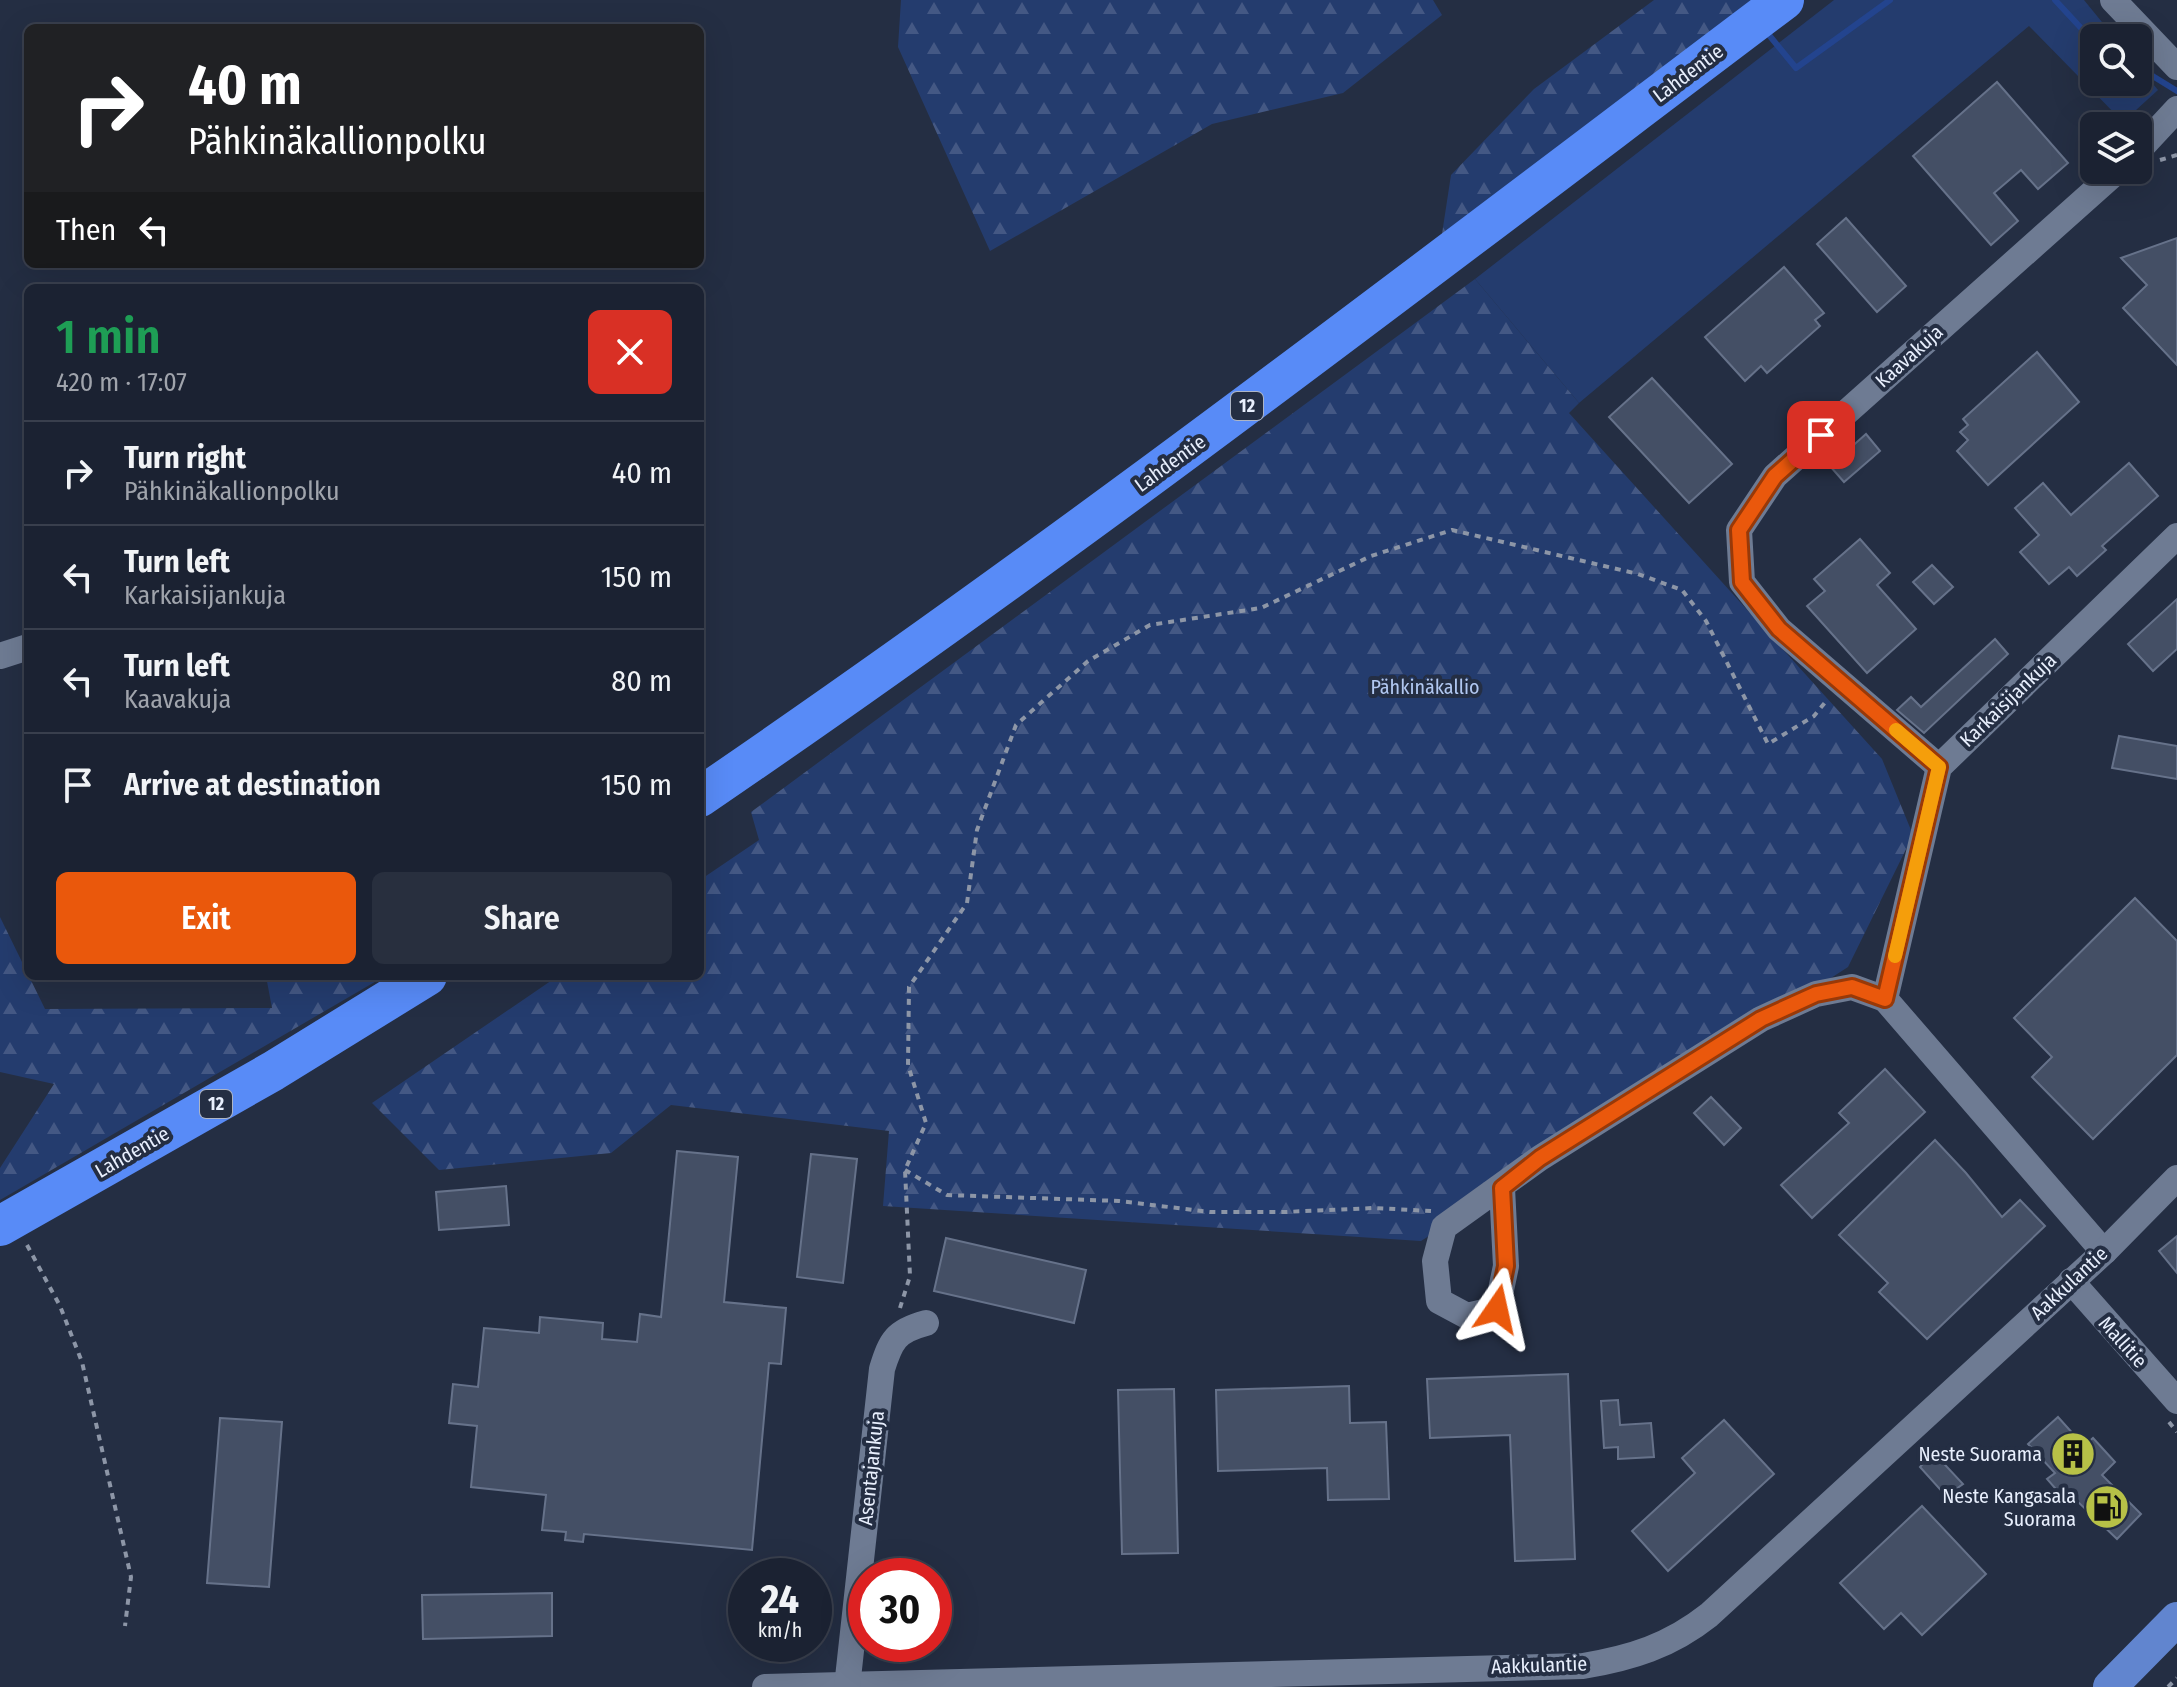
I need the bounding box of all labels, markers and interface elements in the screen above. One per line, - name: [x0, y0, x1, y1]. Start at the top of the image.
- map controls: [2080, 24, 2152, 184]
- button: search: [2080, 24, 2152, 96]
- street label: Lahdentie: [1648, 39, 1728, 107]
- text: 40 m: [188, 52, 302, 119]
- icon: right: [56, 56, 160, 160]
- button: layers: [2080, 112, 2152, 184]
- text: Pähkinäkallionpolku: [188, 120, 486, 164]
- icon: left: [132, 208, 176, 252]
- text: Then: [56, 212, 116, 248]
- text: 1 min: [56, 308, 161, 366]
- button: close: [588, 310, 672, 394]
- street label: Kaavakuja: [1870, 319, 1948, 393]
- text: 420 m · 17:07: [56, 367, 187, 398]
- road number: 12: [1231, 392, 1263, 420]
- pin: [1787, 401, 1855, 469]
- icon: arrive: [1799, 413, 1843, 457]
- street label: Lahdentie: [1130, 429, 1210, 497]
- text: Turn right: [124, 440, 246, 476]
- icon: right: [56, 451, 100, 495]
- text: 40 m: [612, 455, 672, 491]
- text: Pähkinäkallionpolku: [124, 476, 340, 507]
- text: Turn left: [124, 544, 230, 580]
- icon: left: [56, 555, 100, 599]
- text: 150 m: [601, 559, 672, 595]
- text: Karkaisijankuja: [124, 580, 286, 611]
- text: Turn left: [124, 648, 230, 684]
- street label: Karkaisijankuja: [1955, 648, 2061, 752]
- icon: left: [56, 659, 100, 703]
- text: 80 m: [611, 663, 672, 699]
- park label: Pähkinäkallio: [1370, 675, 1480, 699]
- text: Kaavakuja: [124, 684, 231, 715]
- icon: arrive: [56, 763, 100, 807]
- text: Arrive at destination: [124, 767, 381, 803]
- text: 150 m: [601, 767, 672, 803]
- button: Exit: [56, 872, 356, 964]
- button: Share: [372, 872, 672, 964]
- road number: 12: [200, 1090, 232, 1118]
- street label: Lahdentie: [91, 1121, 173, 1183]
- street label: Aakkulantie: [2026, 1241, 2112, 1325]
- position arrow: [1455, 1267, 1539, 1351]
- street label: Mallitie: [2094, 1311, 2152, 1373]
- street label: Asentajankuja: [853, 1409, 889, 1527]
- building icon: Neste Suorama: [2049, 1430, 2097, 1478]
- place label: Neste Suorama: [1918, 1442, 2042, 1466]
- fuel station icon: Neste Kangasala Suorama: [2083, 1483, 2131, 1531]
- place label: Neste Kangasala Suorama: [1942, 1484, 2076, 1531]
- speed limit sign: 30: [848, 1558, 952, 1662]
- text: 24: [761, 1576, 799, 1624]
- text: km/h: [758, 1618, 802, 1642]
- street label: Aakkulantie: [1490, 1651, 1588, 1679]

